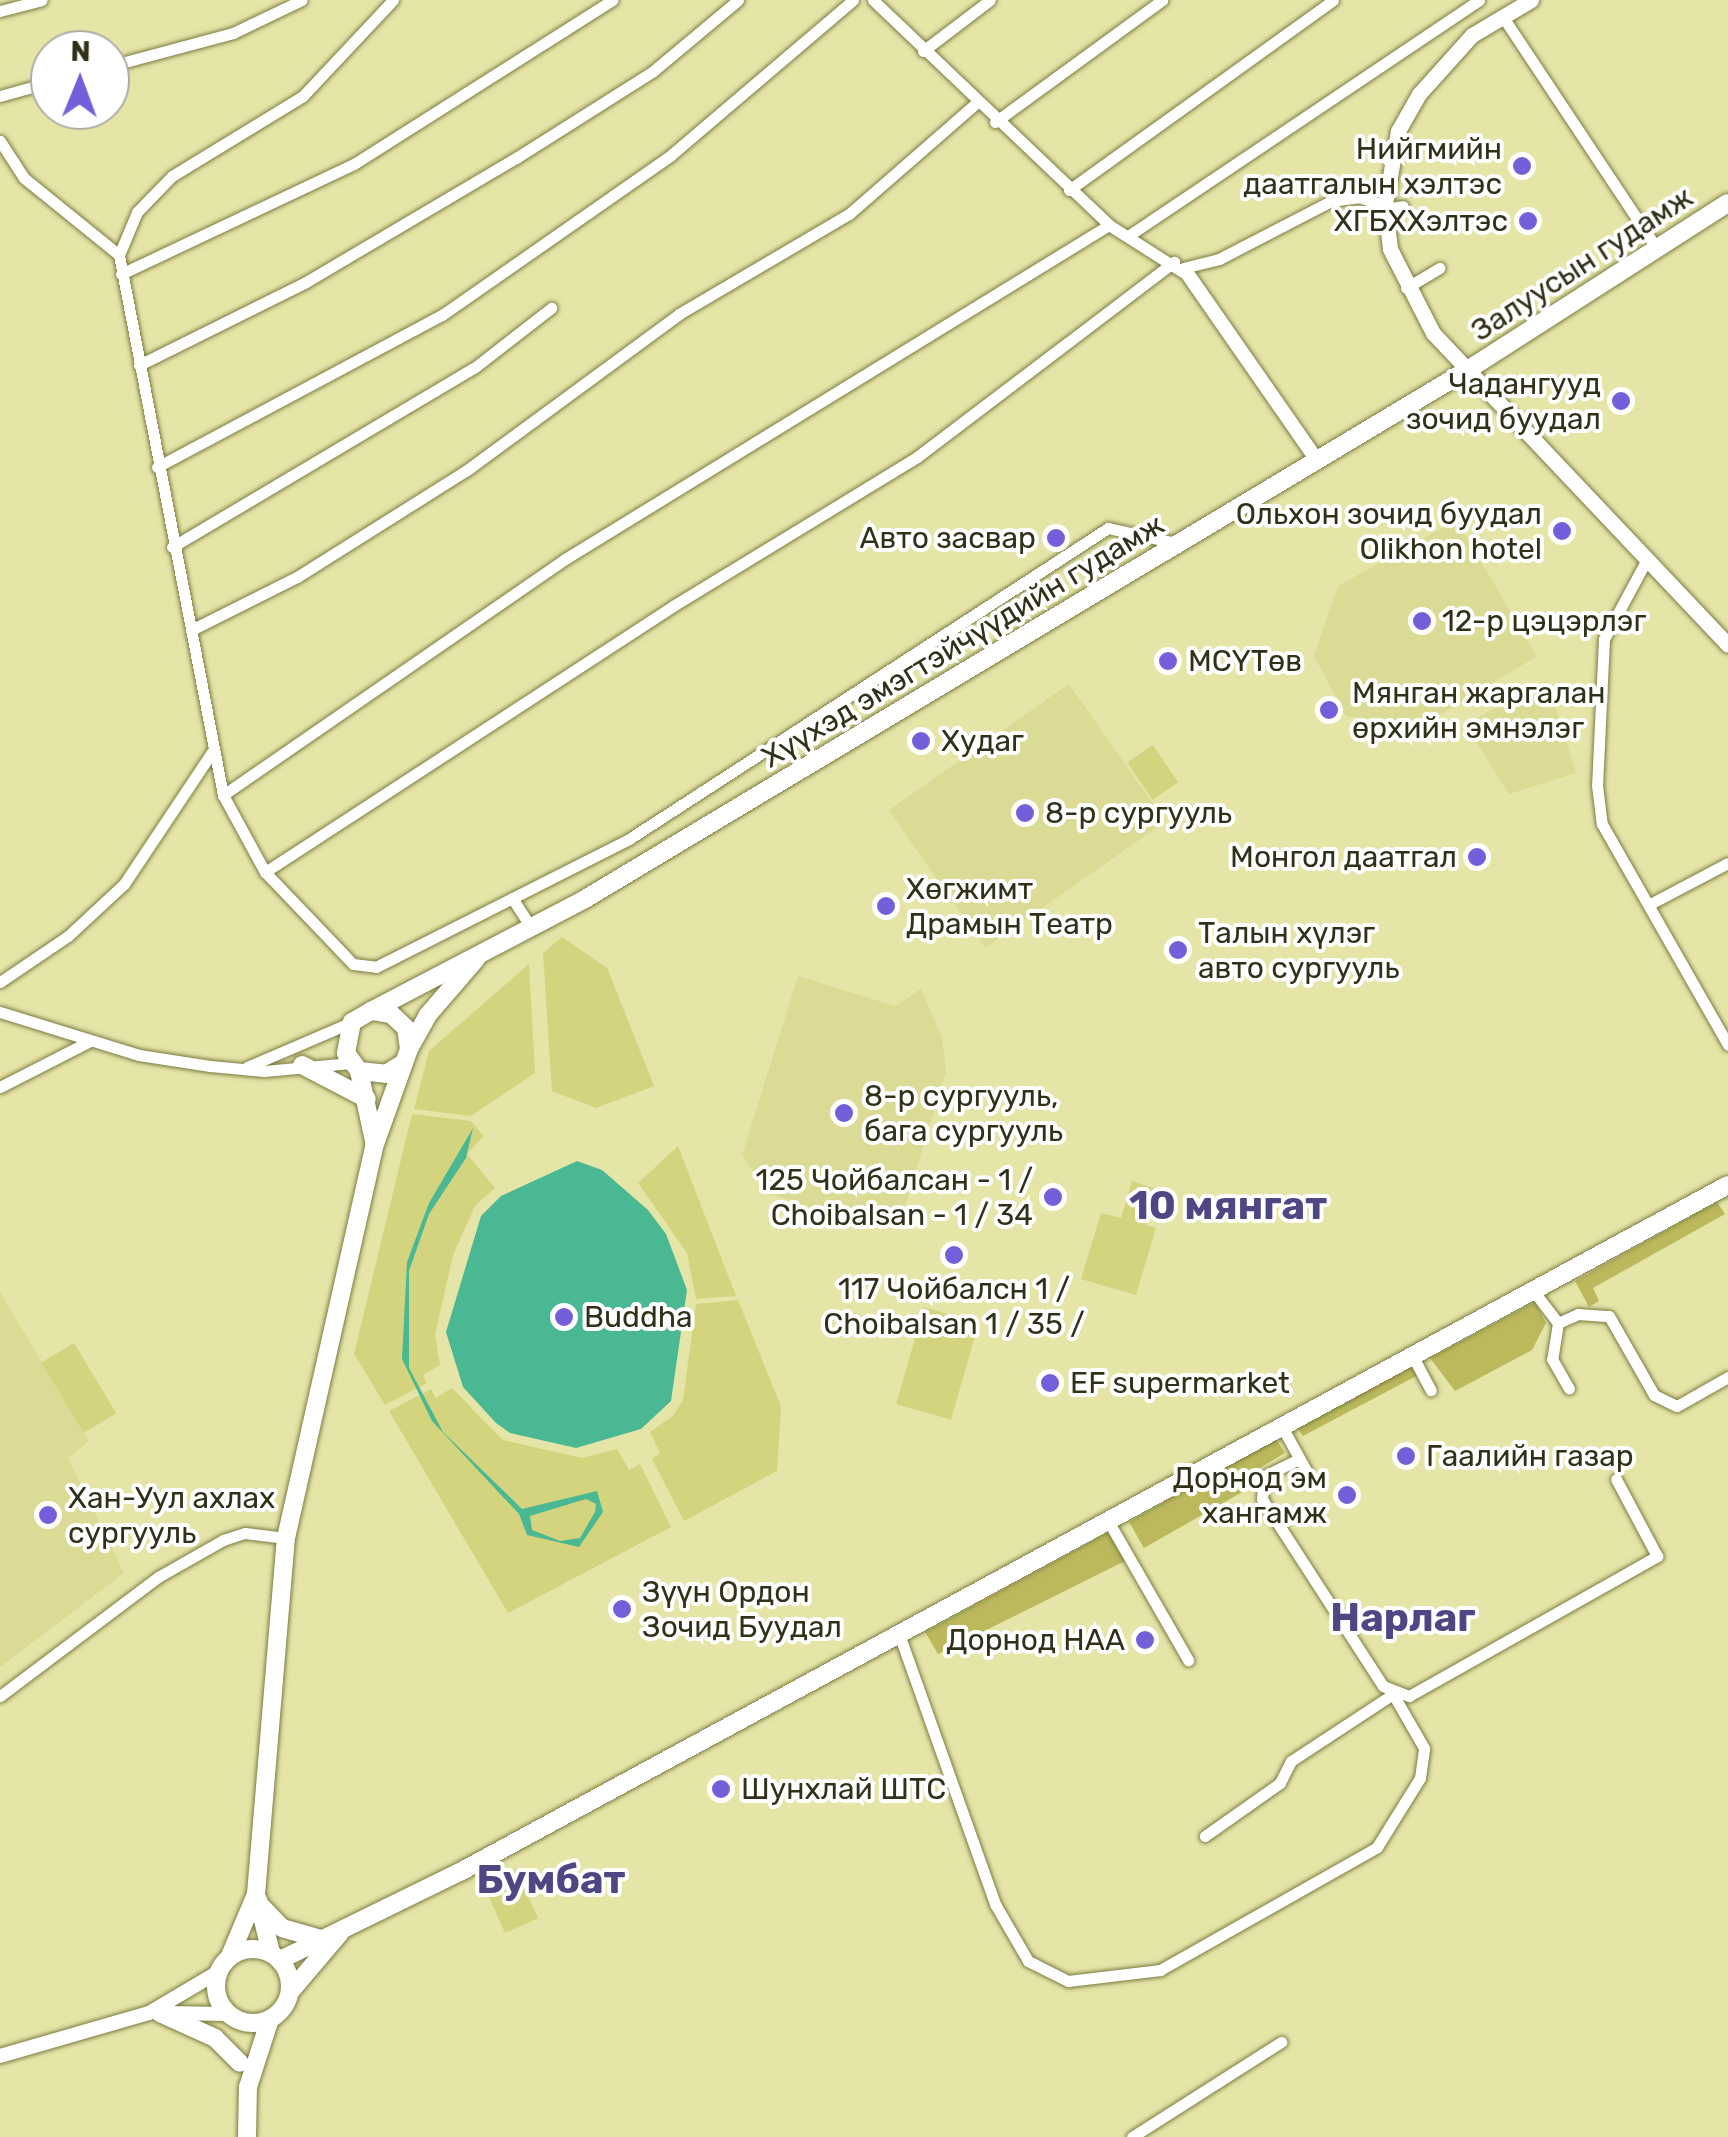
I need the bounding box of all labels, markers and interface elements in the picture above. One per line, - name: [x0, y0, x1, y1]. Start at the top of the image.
- north arrow: [30, 30, 130, 130]
- text: N: [70, 35, 91, 68]
- place label: Нийгмийн даатгалын хэлтэс: [1243, 131, 1502, 202]
- marker: Нийгмийн даатгалын хэлтэс: [1511, 155, 1533, 177]
- street label: Залуусын гудамж: [1465, 179, 1699, 349]
- place label: ХГБХХэлтэс: [1334, 203, 1508, 239]
- marker: ХГБХХэлтэс: [1517, 210, 1539, 232]
- place label: Чадангууд зочид буудал: [1406, 366, 1601, 436]
- marker: Чадангууд зочид буудал: [1610, 390, 1632, 412]
- place label: Ольхон зочид буудал Olikhon hotel: [1236, 496, 1542, 566]
- street label: Хүүхэд эмэгтэйчүүдийн гудамж: [755, 506, 1171, 776]
- place label: Авто засвар: [859, 520, 1036, 556]
- marker: Ольхон зочид буудал Olikhon hotel: [1551, 520, 1573, 542]
- marker: Авто засвар: [1045, 527, 1067, 549]
- place label: 12-р цэцэрлэг: [1442, 603, 1646, 639]
- marker: 12-р цэцэрлэг: [1411, 610, 1433, 632]
- place label: МСҮТөв: [1188, 643, 1302, 679]
- marker: МСҮТөв: [1157, 650, 1179, 672]
- place label: Мянган жаргалан өрхийн эмнэлэг: [1352, 675, 1606, 746]
- marker: Мянган жаргалан өрхийн эмнэлэг: [1316, 697, 1342, 723]
- place label: Худаг: [941, 723, 1024, 759]
- marker: Худаг: [910, 730, 932, 752]
- place label: 8-р сургууль: [1045, 795, 1232, 831]
- marker: 8-р сургууль: [1014, 802, 1036, 824]
- place label: Монгол даатгал: [1230, 839, 1457, 875]
- marker: Монгол даатгал: [1466, 846, 1488, 868]
- place label: Хөгжимт Драмын Театр: [906, 871, 1113, 942]
- marker: Хөгжимт Драмын Театр: [875, 895, 897, 917]
- place label: Талын хүлэг авто сургууль: [1198, 915, 1399, 986]
- marker: Талын хүлэг авто сургууль: [1167, 939, 1189, 961]
- place label: 8-р сургууль, бага сургууль: [864, 1078, 1063, 1148]
- marker: 8-р сургууль, бага сургууль: [833, 1102, 855, 1124]
- place label: 125 Чойбалсан - 1 / Choibalsan - 1 / 34: [756, 1162, 1033, 1232]
- district label: 10 мянгат: [1129, 1182, 1327, 1230]
- marker: 125 Чойбалсан - 1 / Choibalsan - 1 / 34: [1042, 1186, 1064, 1208]
- marker: 117 Чойбалсн 1 / Choibalsan 1 / 35 /: [943, 1244, 965, 1266]
- place label: 117 Чойбалсн 1 / Choibalsan 1 / 35 /: [823, 1271, 1085, 1342]
- place label: Buddha: [584, 1299, 693, 1335]
- marker: Buddha: [553, 1306, 575, 1328]
- place label: EF supermarket: [1070, 1365, 1290, 1401]
- marker: EF supermarket: [1039, 1372, 1061, 1394]
- place label: Гаалийн газар: [1426, 1438, 1634, 1474]
- marker: Гаалийн газар: [1395, 1445, 1417, 1467]
- place label: Дорнод эм хангамж: [1173, 1460, 1327, 1530]
- place label: Хан-Уул ахлах сургууль: [68, 1480, 275, 1550]
- marker: Дорнод эм хангамж: [1336, 1484, 1358, 1506]
- marker: Хан-Уул ахлах сургууль: [37, 1504, 59, 1526]
- place label: Зүүн Ордон Зочид Буудал: [642, 1574, 842, 1644]
- district label: Нарлаг: [1330, 1594, 1476, 1642]
- marker: Зүүн Ордон Зочид Буудал: [611, 1598, 633, 1620]
- place label: Дорнод НАА: [946, 1622, 1125, 1658]
- marker: Дорнод НАА: [1134, 1629, 1156, 1651]
- place label: Шунхлай ШТС: [741, 1771, 946, 1807]
- marker: Шунхлай ШТС: [710, 1778, 732, 1800]
- district label: Бумбат: [476, 1856, 626, 1904]

